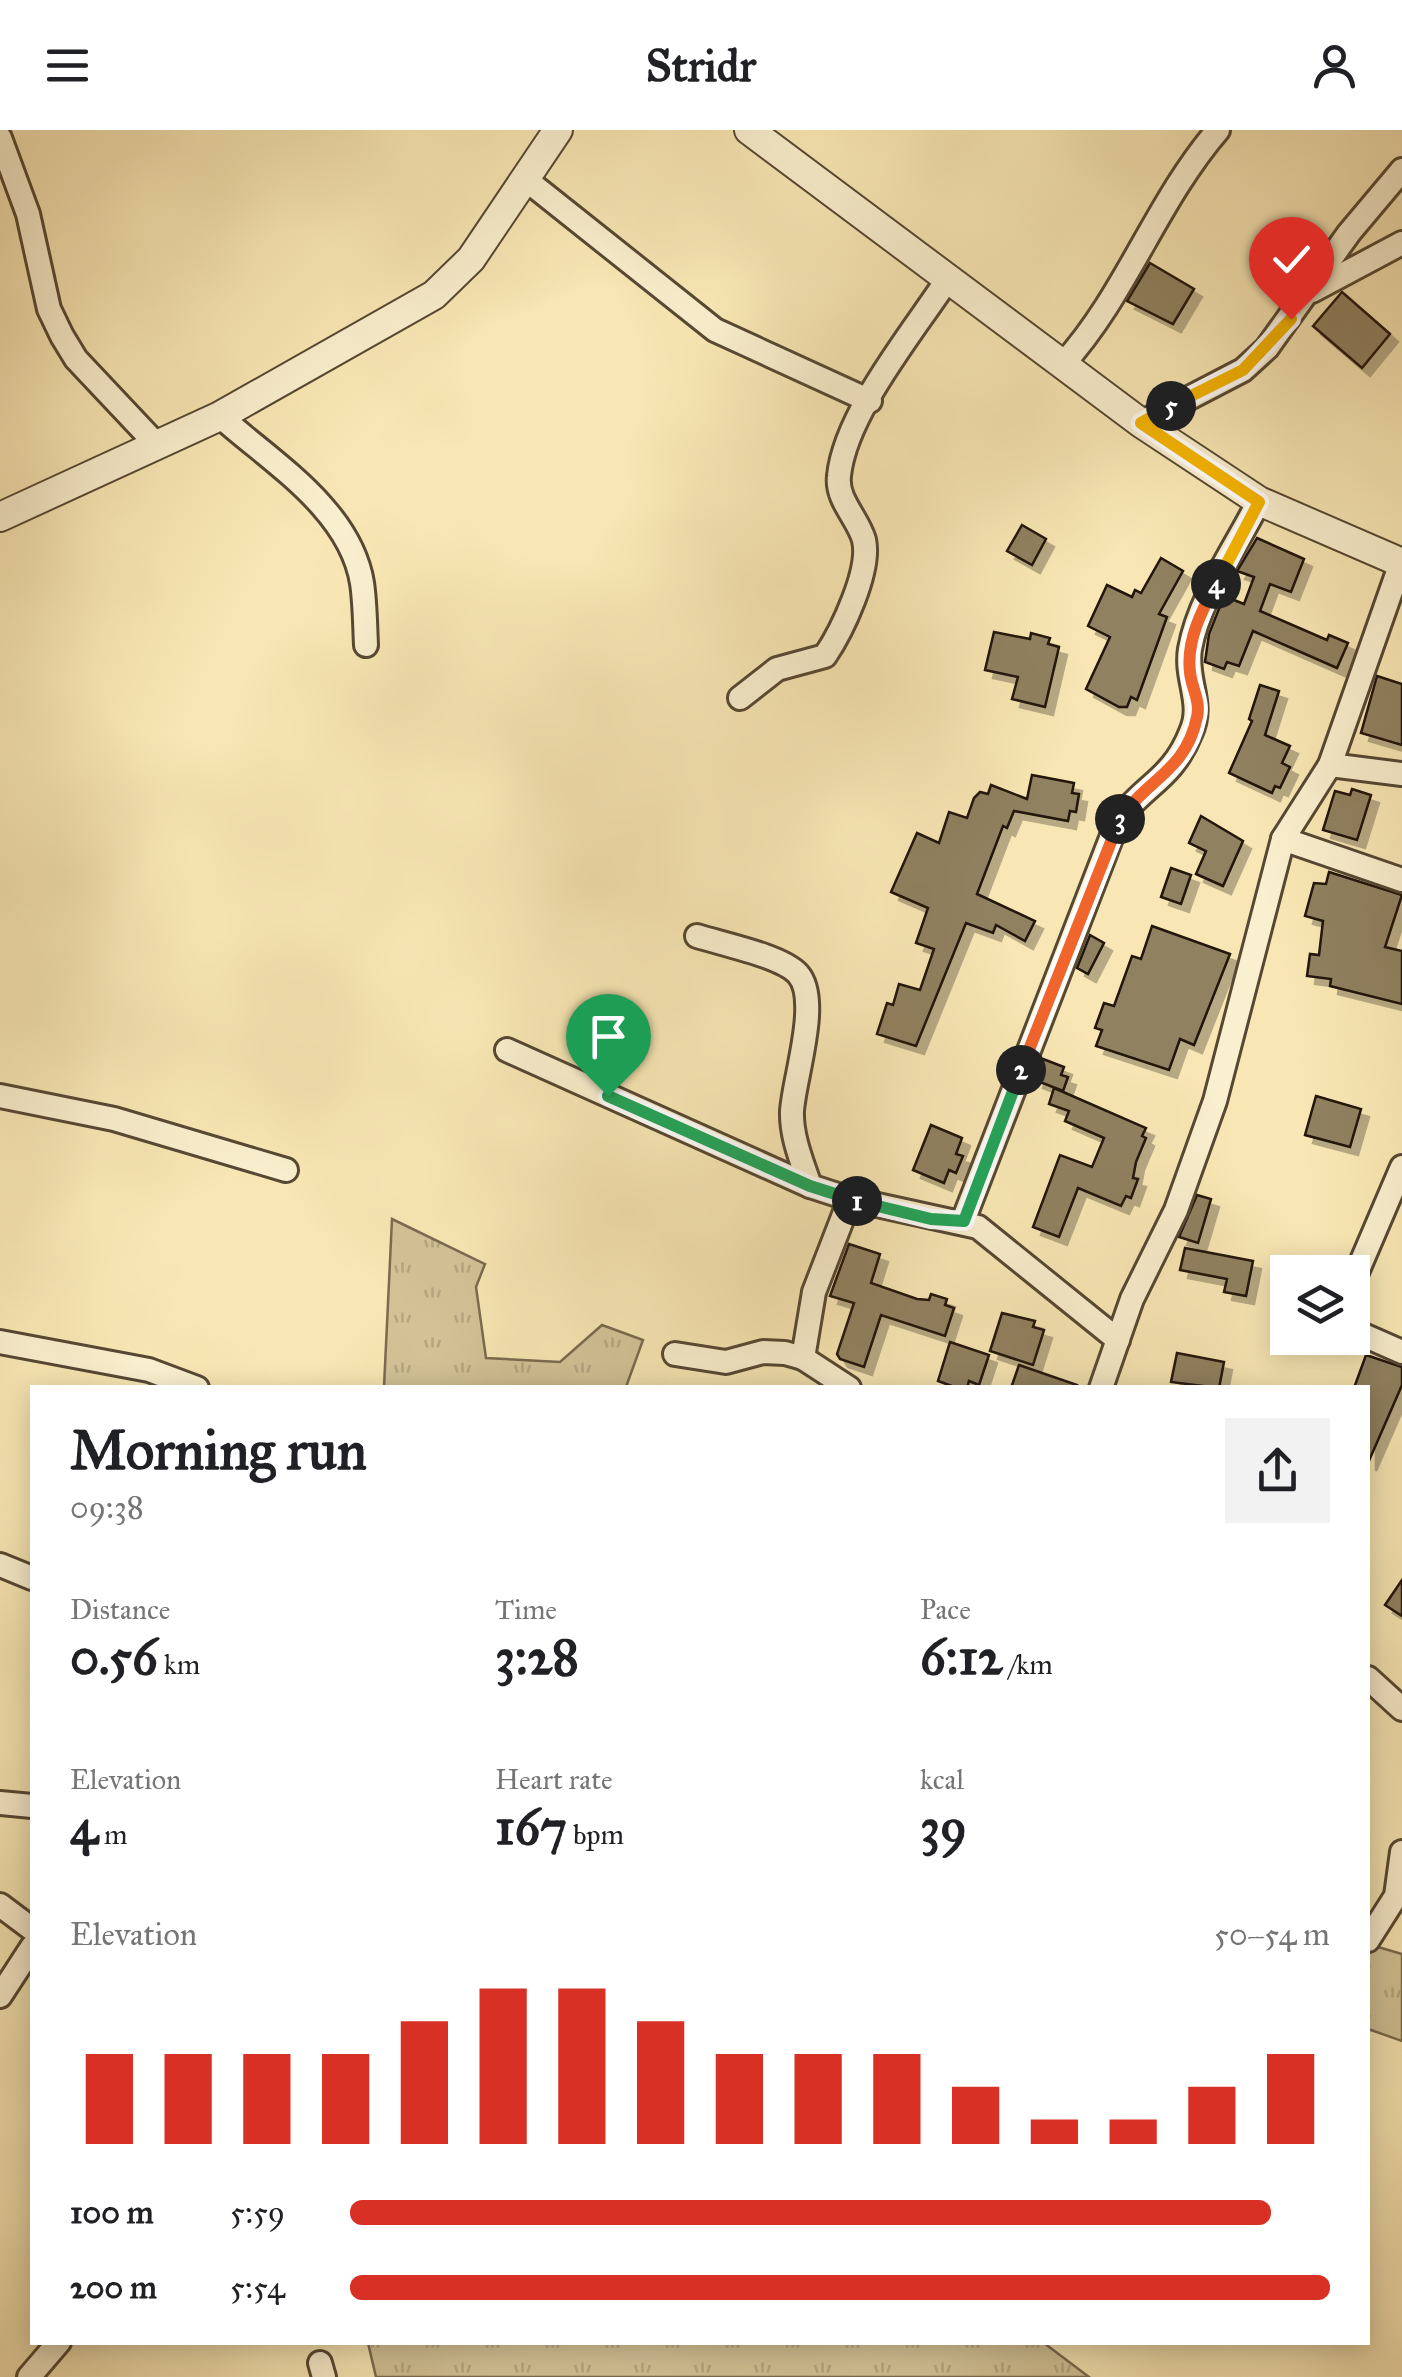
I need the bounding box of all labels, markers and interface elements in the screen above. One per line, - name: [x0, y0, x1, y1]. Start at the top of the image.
- icon: menu: [40, 38, 95, 93]
- text: Stridr: [646, 38, 756, 93]
- icon: person: [1307, 38, 1362, 93]
- pin: [1249, 217, 1334, 320]
- icon: check: [1264, 232, 1319, 287]
- pin: 5: [1146, 381, 1196, 431]
- text: 5: [1164, 388, 1178, 423]
- pin: 4: [1191, 559, 1241, 609]
- text: 4: [1208, 566, 1224, 601]
- pin: 3: [1095, 794, 1145, 844]
- text: 3: [1114, 801, 1126, 836]
- pin: [566, 994, 651, 1097]
- icon: arrive: [581, 1009, 636, 1064]
- pin: 2: [996, 1045, 1046, 1095]
- text: 2: [1014, 1052, 1028, 1087]
- pin: 1: [832, 1176, 882, 1226]
- text: 1: [851, 1183, 863, 1218]
- map controls: [1270, 1255, 1370, 1355]
- button: layers: [1270, 1255, 1370, 1355]
- text: Morning run: [70, 1417, 367, 1484]
- button: share: [1225, 1418, 1330, 1523]
- text: 09:38: [70, 1488, 144, 1527]
- text: Distance: [70, 1592, 170, 1627]
- text: Time: [495, 1592, 557, 1627]
- text: Pace: [920, 1592, 971, 1627]
- text: 0.56: [70, 1627, 158, 1688]
- text: 3:28: [495, 1627, 579, 1688]
- text: 6:12: [920, 1627, 1003, 1688]
- text: km: [158, 1647, 200, 1682]
- text: /km: [1003, 1647, 1053, 1682]
- text: Elevation: [70, 1762, 181, 1797]
- text: Heart rate: [495, 1762, 613, 1797]
- text: kcal: [920, 1762, 964, 1797]
- text: 4: [70, 1797, 98, 1858]
- text: 167: [495, 1797, 567, 1858]
- text: 39: [920, 1797, 967, 1858]
- text: m: [98, 1817, 127, 1852]
- text: bpm: [567, 1817, 624, 1852]
- text: Elevation: [70, 1915, 197, 1954]
- text: 50–54 m: [1214, 1915, 1330, 1954]
- text: 100 m: [70, 2193, 154, 2232]
- text: 5:59: [230, 2193, 285, 2232]
- text: 200 m: [70, 2268, 157, 2307]
- text: 5:54: [230, 2268, 285, 2307]

